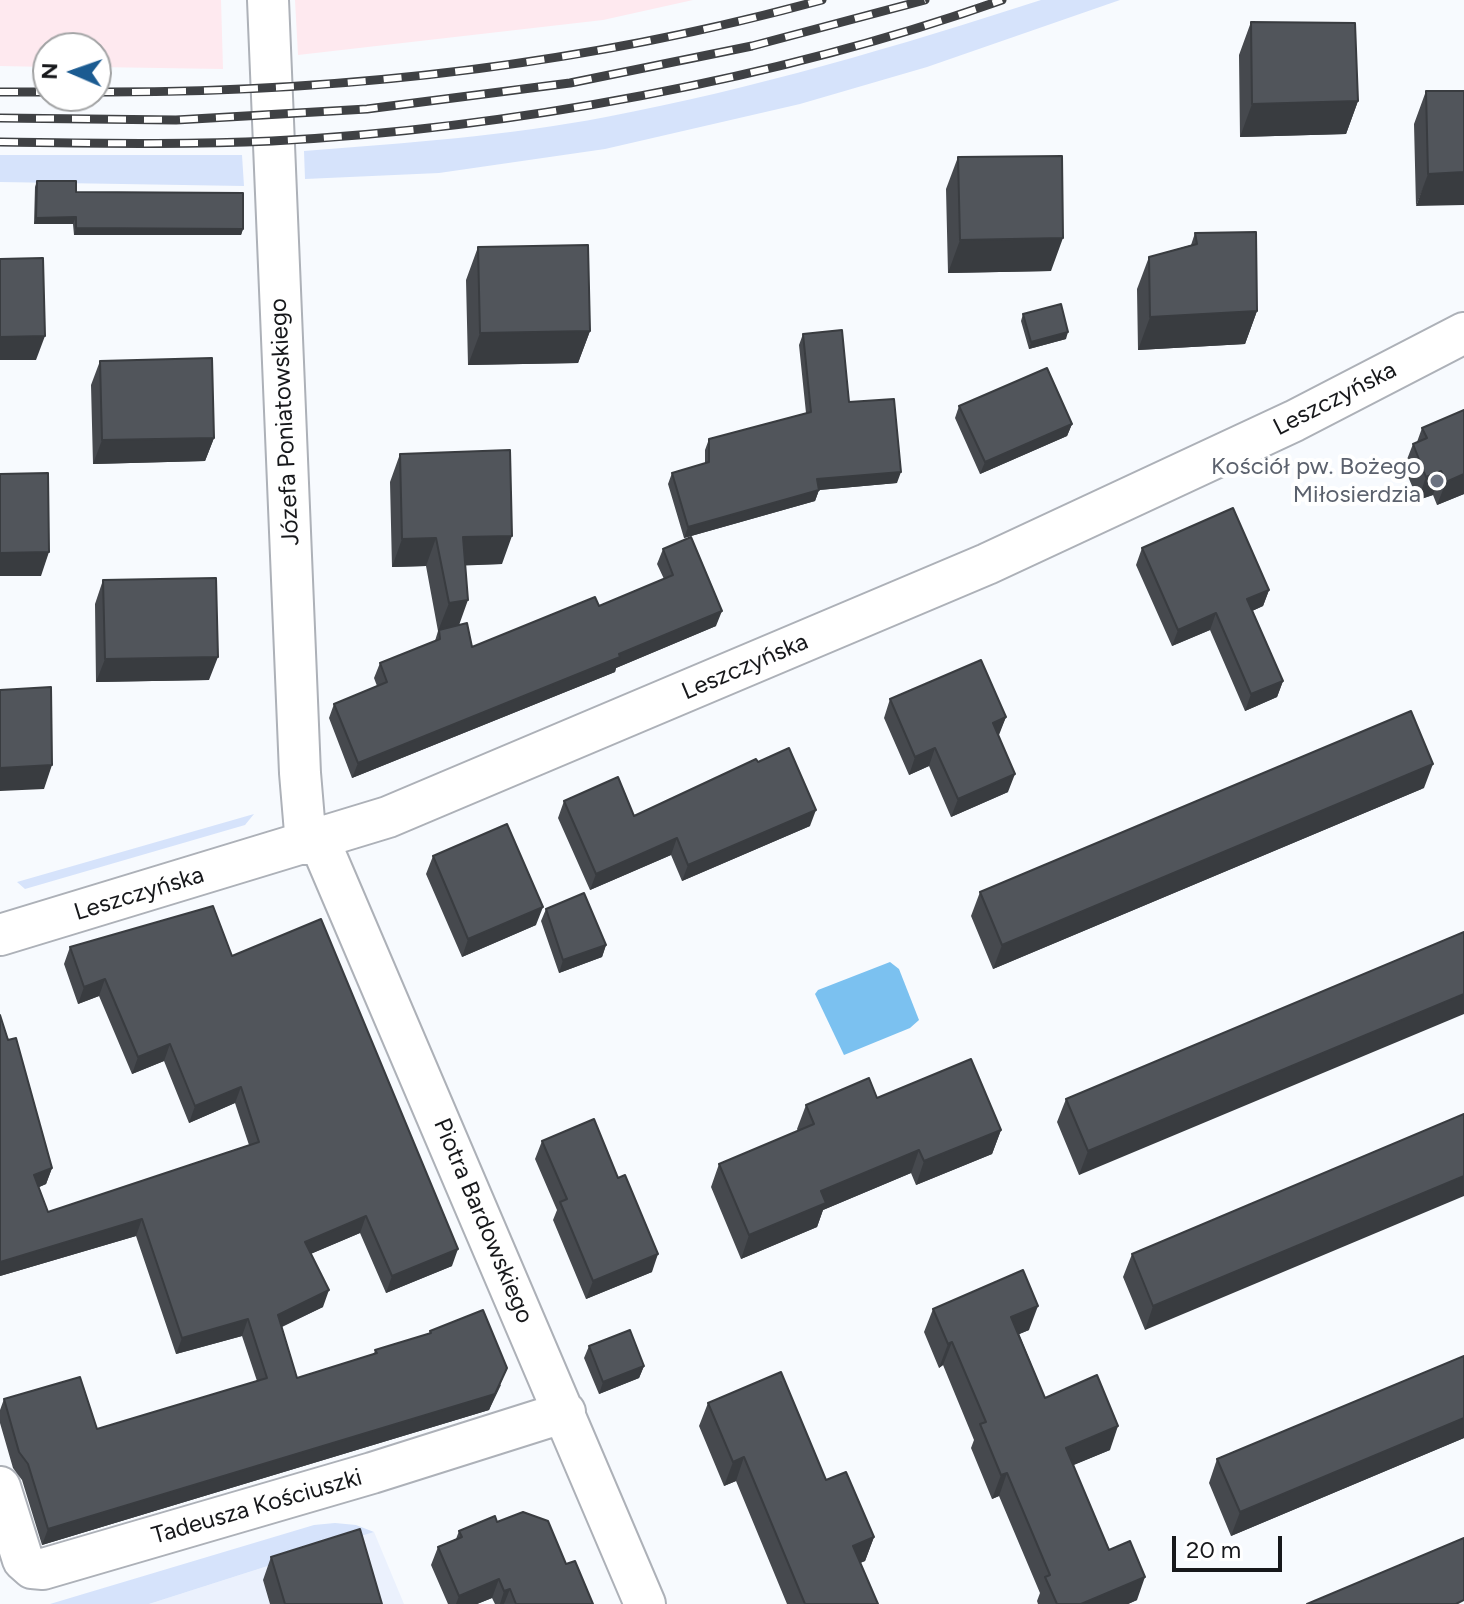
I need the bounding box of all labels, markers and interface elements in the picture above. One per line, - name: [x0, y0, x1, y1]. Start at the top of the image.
- north arrow: [32, 32, 112, 112]
- text: N: [36, 62, 63, 80]
- street label: Józefa Poniatowskiego: [264, 298, 306, 546]
- street label: Leszczyńska: [1269, 356, 1401, 442]
- place label: Kościół pw. Bożego Miłosierdzia: [1211, 453, 1421, 509]
- marker: Kościół pw. Bożego Miłosierdzia: [1428, 472, 1446, 490]
- street label: Leszczyńska: [678, 628, 812, 706]
- street label: Leszczyńska: [71, 861, 207, 927]
- street label: Piotra Bardowskiego: [427, 1114, 539, 1328]
- street label: Tadeusza Kościuszki: [149, 1463, 365, 1551]
- scale bar: [1176, 1520, 1286, 1570]
- text: 20 m: [1186, 1535, 1241, 1564]

